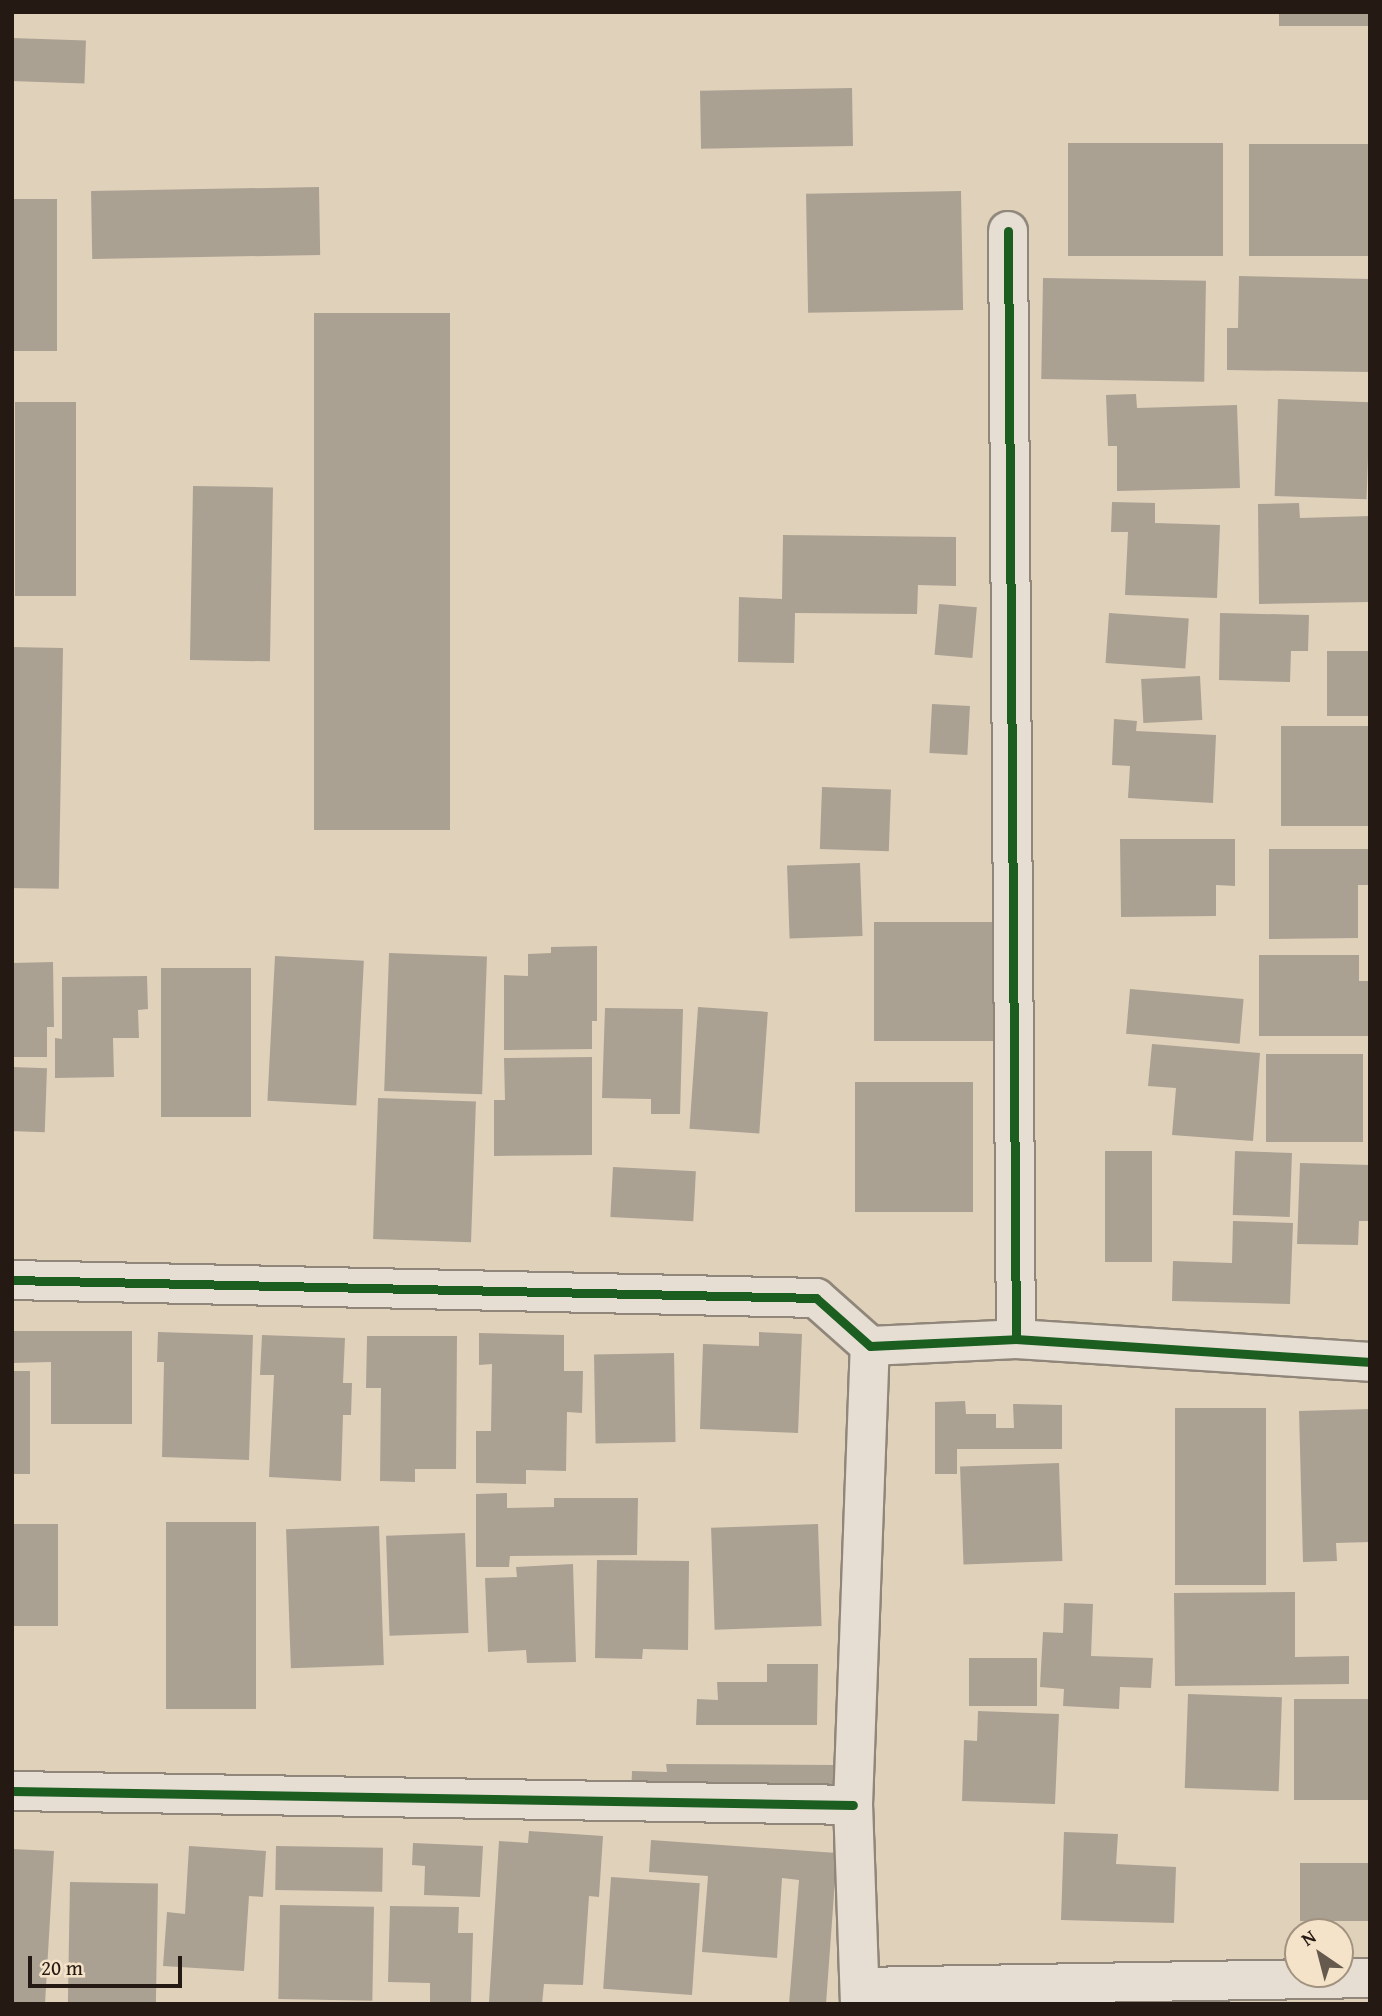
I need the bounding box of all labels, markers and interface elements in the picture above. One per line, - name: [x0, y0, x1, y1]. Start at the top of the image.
- north arrow: [1284, 1918, 1354, 1988]
- text: N: [1295, 1922, 1321, 1953]
- scale bar: [32, 1942, 186, 1986]
- text: 20 m: [41, 1952, 83, 1983]

